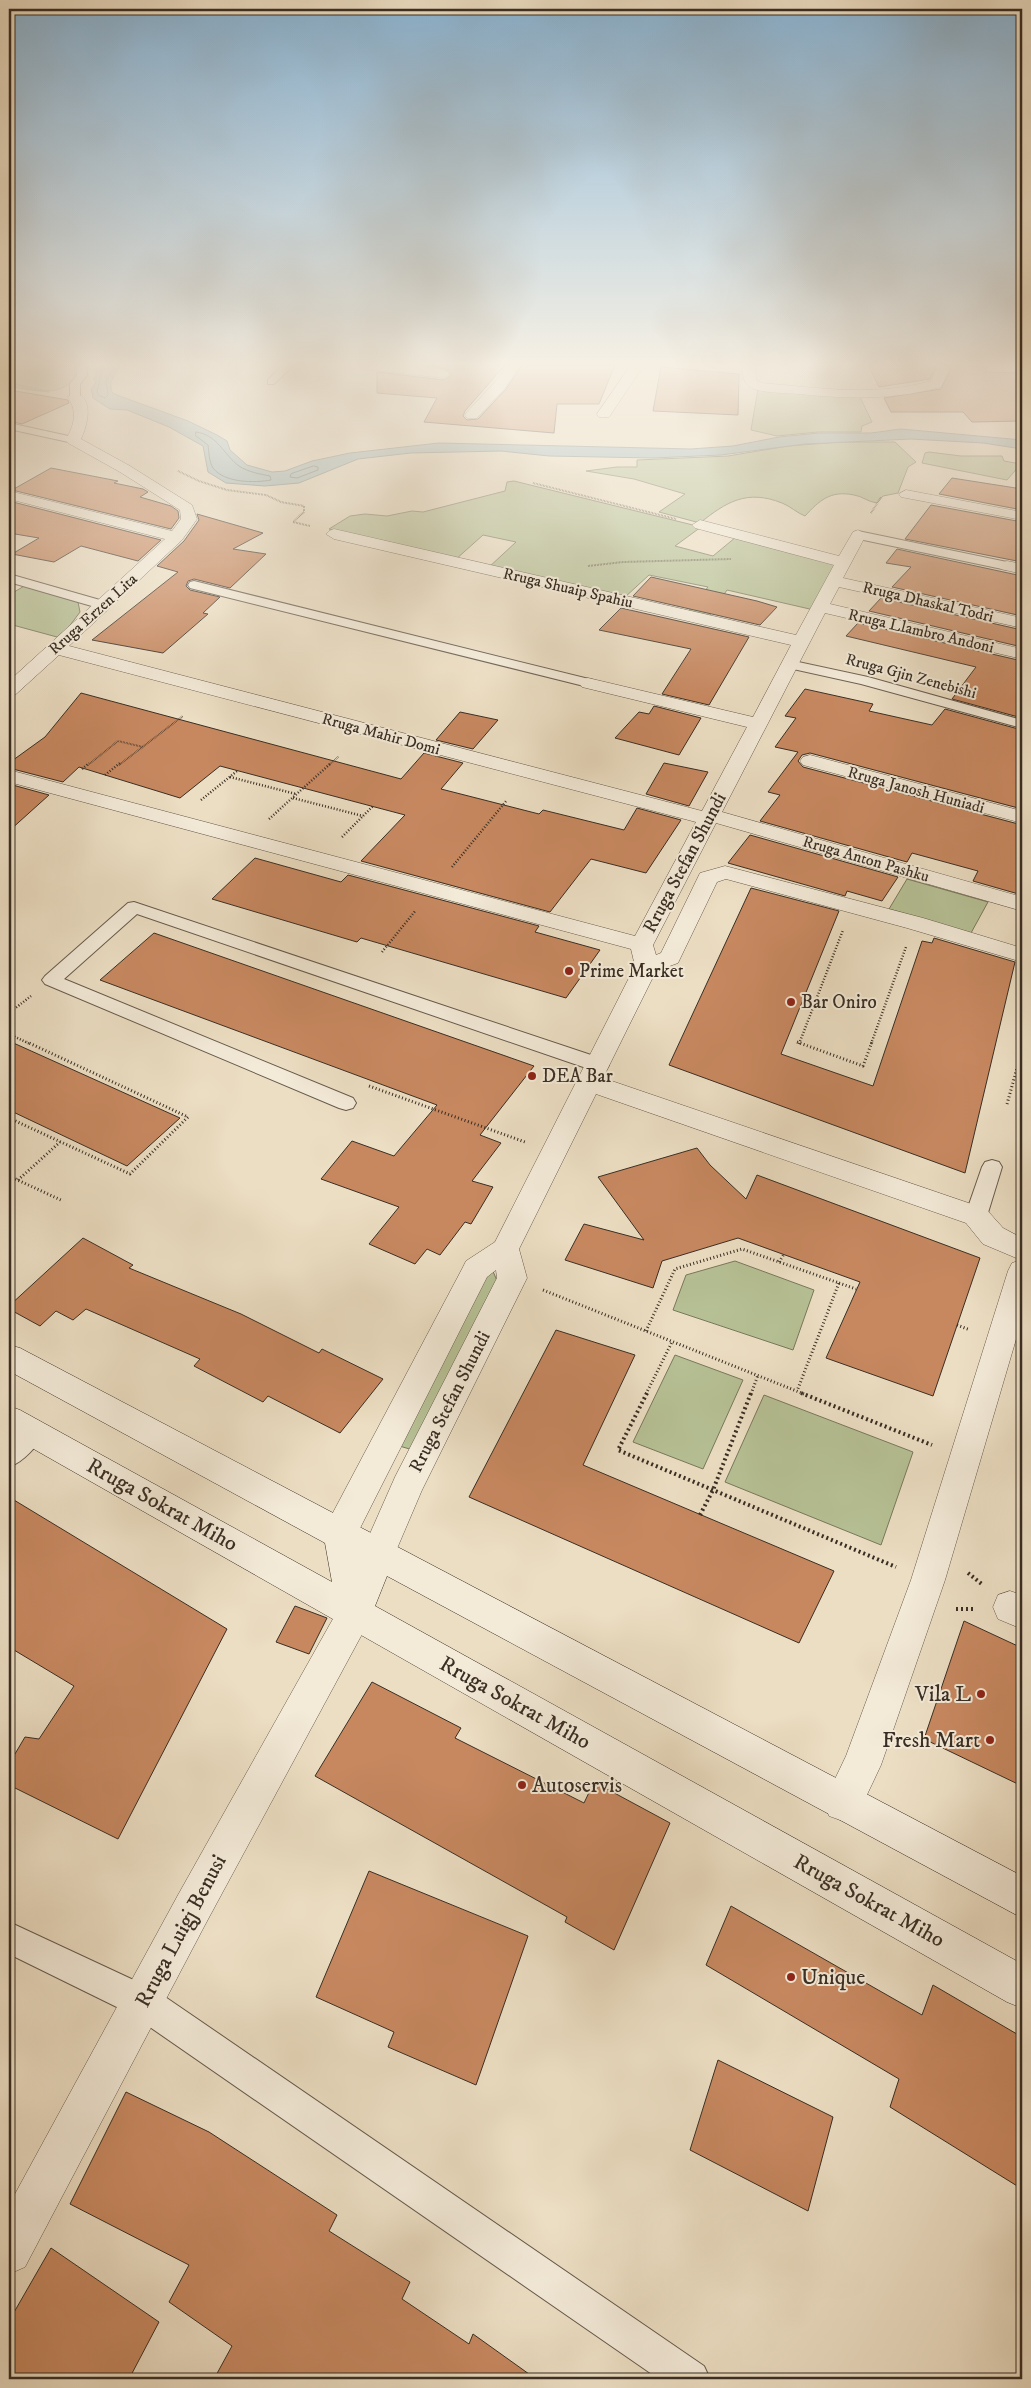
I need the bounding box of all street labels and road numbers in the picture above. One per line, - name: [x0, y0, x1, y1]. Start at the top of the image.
- street label: Rruga Shuaip Spahiu: [501, 563, 635, 613]
- street label: Rruga Erzen Lita: [45, 569, 142, 659]
- street label: Rruga Dhaskal Todri: [861, 577, 995, 627]
- street label: Rruga Llambro Andoni: [846, 604, 996, 658]
- street label: Rruga Gjin Zenebishi: [843, 649, 979, 703]
- street label: Rruga Mahir Domi: [320, 709, 442, 759]
- street label: Rruga Janosh Huniadi: [845, 762, 987, 818]
- street label: Rruga Stefan Shundi: [638, 789, 732, 937]
- street label: Rruga Anton Pashku: [800, 831, 932, 887]
- street label: Rruga Stefan Shundi: [404, 1327, 496, 1477]
- street label: Rruga Sokrat Miho: [82, 1452, 242, 1558]
- street label: Rruga Sokrat Miho: [435, 1650, 595, 1756]
- street label: Rruga Sokrat Miho: [789, 1848, 949, 1954]
- street label: Rruga Luigj Benusi: [129, 1850, 233, 2012]

